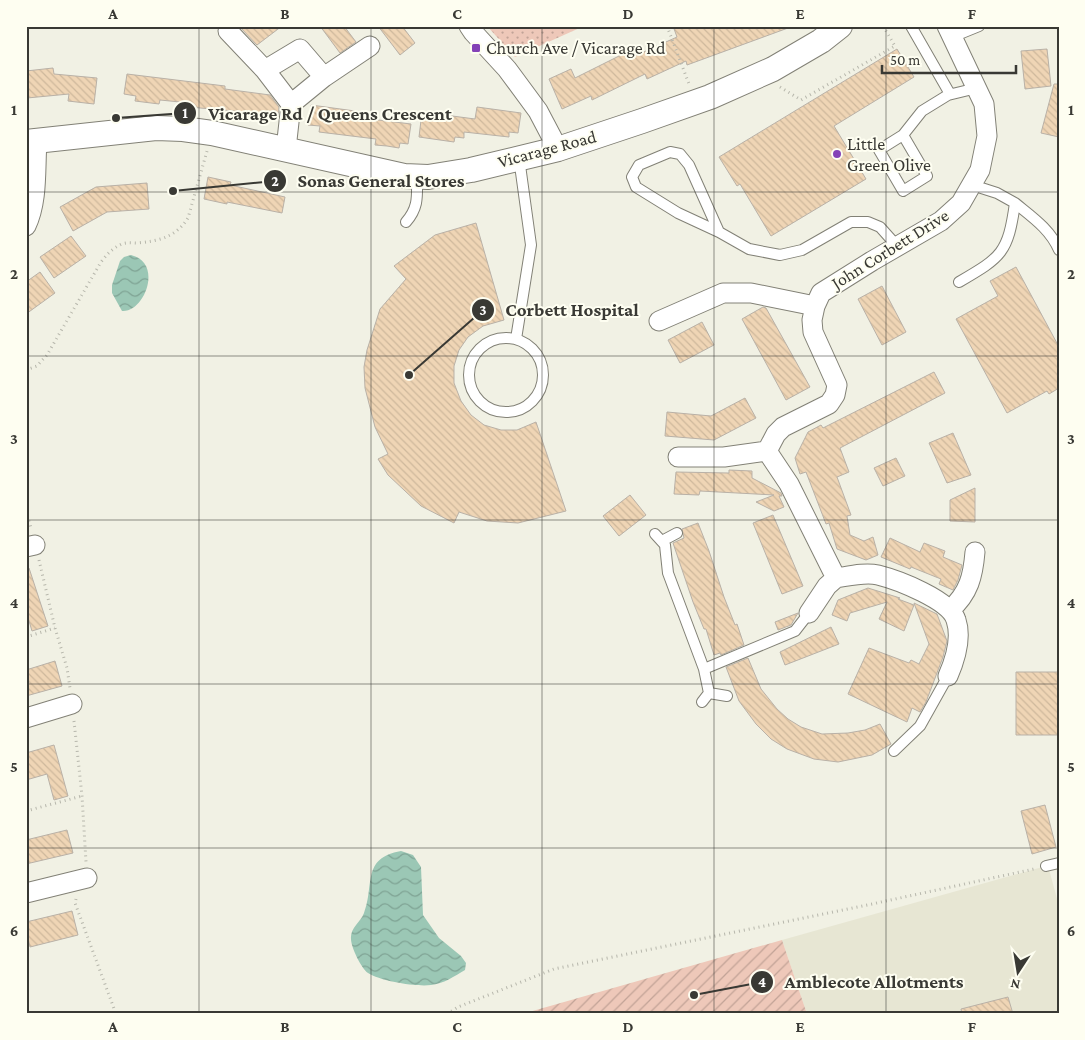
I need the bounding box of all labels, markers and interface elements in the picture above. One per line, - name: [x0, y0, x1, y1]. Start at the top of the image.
- text: A: [107, 5, 118, 22]
- text: B: [280, 5, 290, 22]
- text: C: [452, 5, 462, 22]
- text: D: [622, 5, 634, 22]
- text: E: [795, 5, 805, 22]
- text: F: [968, 5, 977, 22]
- place label: Church Ave / Vicarage Rd: [486, 38, 666, 58]
- marker: Church Ave / Vicarage Rd: [470, 42, 482, 54]
- scale bar: [882, 42, 1016, 74]
- text: 50 m: [890, 52, 920, 68]
- callout: Vicarage Rd / Queens Crescent: [173, 96, 461, 130]
- text: 1: [11, 101, 17, 118]
- text: 1: [1068, 101, 1074, 118]
- text: Vicarage Rd / Queens Crescent: [207, 103, 452, 124]
- text: 1: [182, 105, 188, 121]
- street label: Vicarage Road: [495, 126, 599, 172]
- place label: Little Green Olive: [847, 134, 931, 175]
- marker: Little Green Olive: [831, 148, 843, 160]
- callout: Sonas General Stores: [263, 164, 475, 198]
- text: Sonas General Stores: [297, 170, 465, 191]
- text: 2: [271, 173, 279, 189]
- street label: John Corbett Drive: [826, 205, 952, 294]
- text: 2: [10, 265, 18, 282]
- text: 2: [1067, 265, 1075, 282]
- callout: Corbett Hospital: [471, 293, 649, 327]
- text: Corbett Hospital: [505, 299, 639, 320]
- text: 3: [479, 302, 487, 318]
- text: 3: [10, 430, 18, 447]
- text: 3: [1067, 430, 1075, 447]
- text: 4: [10, 594, 19, 611]
- text: 4: [1067, 594, 1076, 611]
- text: 5: [10, 758, 18, 775]
- text: 5: [1067, 758, 1075, 775]
- text: 6: [10, 922, 18, 939]
- text: 6: [1067, 922, 1075, 939]
- north arrow: [992, 948, 1042, 998]
- callout: Amblecote Allotments: [749, 965, 973, 999]
- text: Amblecote Allotments: [784, 971, 964, 992]
- text: 4: [758, 974, 766, 990]
- text: N: [1009, 976, 1022, 994]
- text: A: [107, 1018, 118, 1035]
- text: B: [280, 1018, 290, 1035]
- text: C: [452, 1018, 462, 1035]
- text: D: [622, 1018, 634, 1035]
- text: E: [795, 1018, 805, 1035]
- text: F: [968, 1018, 977, 1035]

